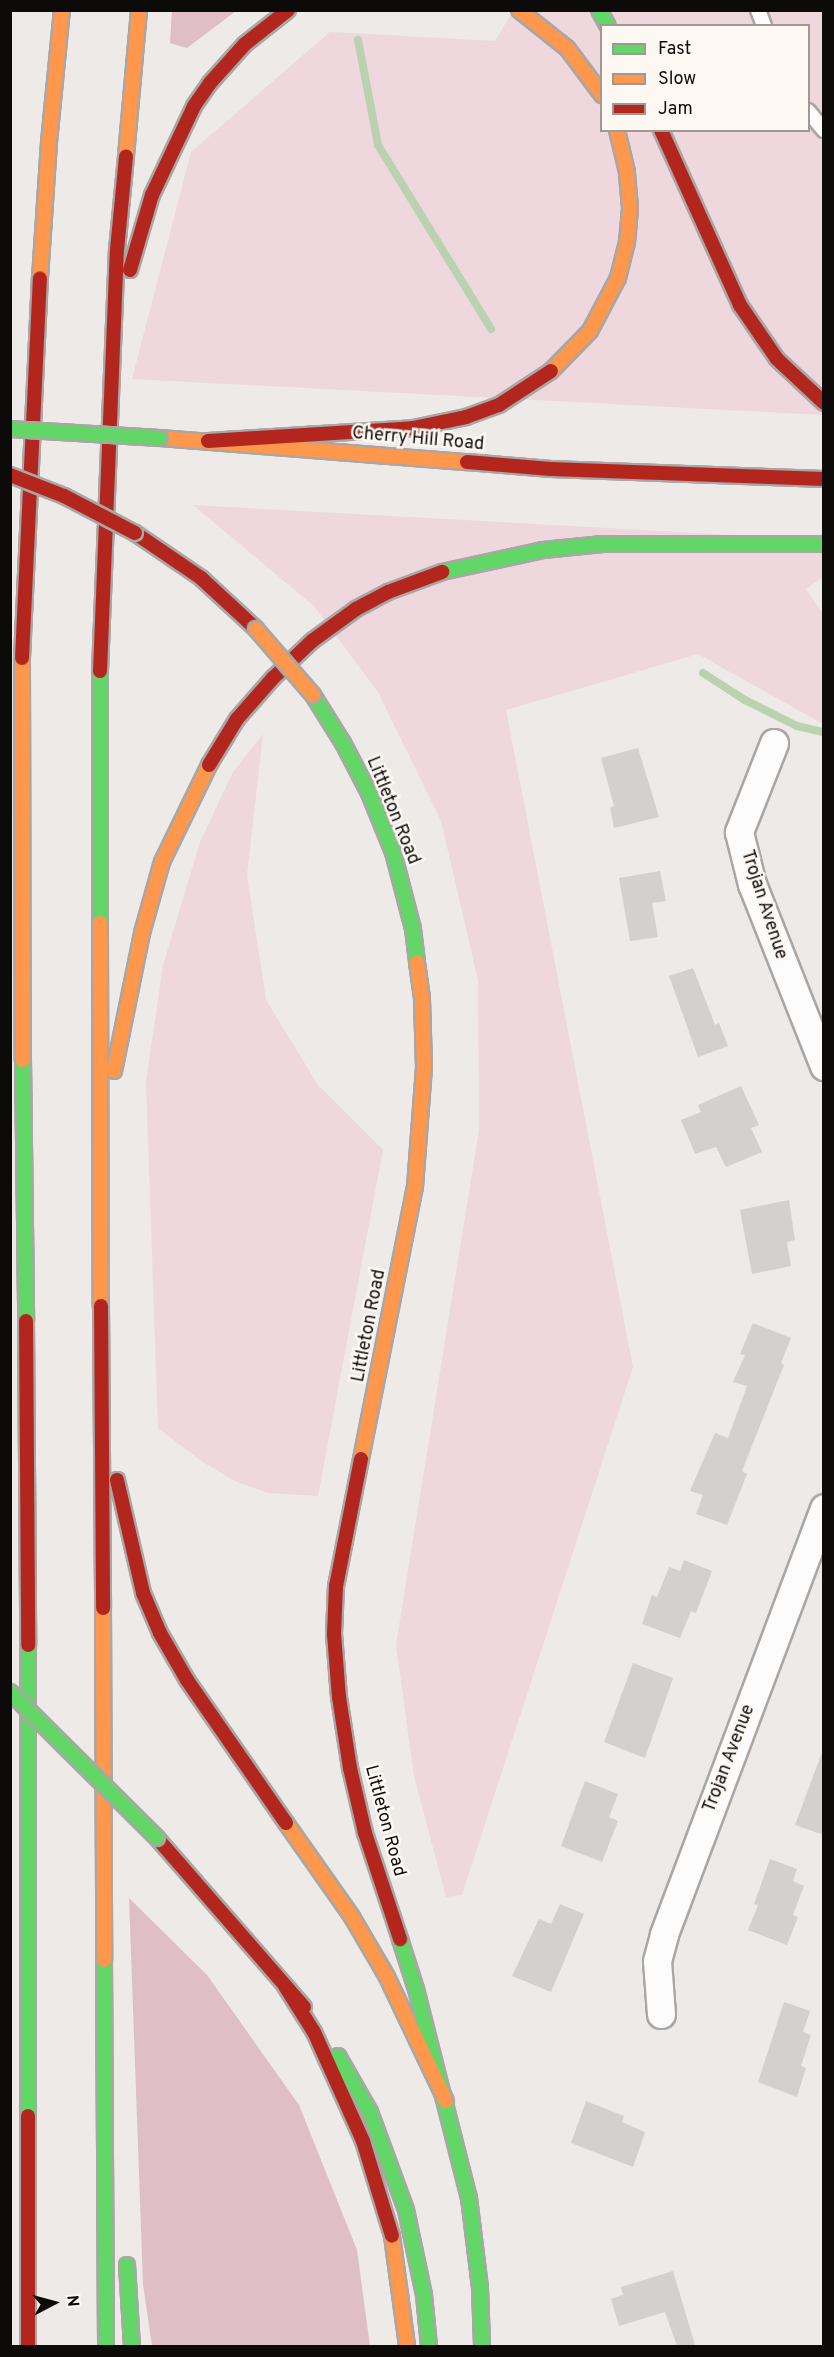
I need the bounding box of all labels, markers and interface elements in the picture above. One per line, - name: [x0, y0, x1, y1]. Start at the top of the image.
- legend: [600, 24, 810, 132]
- text: Fast: [658, 38, 691, 61]
- text: Slow: [658, 68, 696, 91]
- text: Jam: [658, 98, 693, 121]
- street label: Cherry Hill Road: [351, 423, 485, 457]
- street label: Littleton Road: [361, 754, 423, 868]
- street label: Trojan Avenue: [735, 847, 791, 963]
- street label: Littleton Road: [348, 1268, 392, 1384]
- street label: Trojan Avenue: [699, 1702, 761, 1816]
- street label: Littleton Road: [359, 1763, 409, 1879]
- north arrow: [24, 2273, 84, 2333]
- text: N: [61, 2294, 82, 2308]

